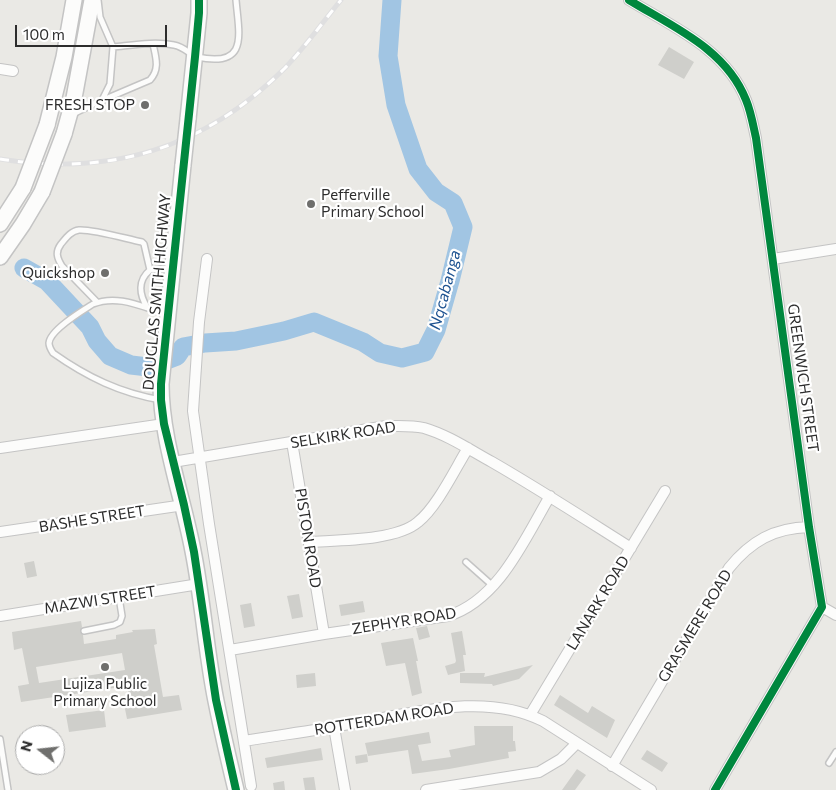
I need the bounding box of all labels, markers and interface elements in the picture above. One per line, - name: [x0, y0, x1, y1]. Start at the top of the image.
- scale bar: [18, 15, 170, 47]
- text: 100 m: [23, 25, 65, 43]
- place label: FRESH STOP: [45, 96, 135, 114]
- marker: FRESH STOP: [139, 99, 151, 111]
- place label: Pefferville Primary School: [321, 186, 424, 221]
- street label: DOUGLAS SMITH HIGHWAY: [139, 193, 175, 391]
- marker: Pefferville Primary School: [305, 198, 317, 210]
- water label: Nqcabanga: [425, 248, 465, 332]
- place label: Quickshop: [22, 264, 95, 282]
- marker: Quickshop: [99, 267, 111, 279]
- street label: GREENWICH STREET: [784, 303, 822, 453]
- street label: SELKIRK ROAD: [289, 418, 397, 452]
- street label: PISTON ROAD: [291, 487, 325, 589]
- street label: BASHE STREET: [38, 502, 146, 536]
- street label: LANARK ROAD: [563, 553, 633, 653]
- street label: GRASMERE ROAD: [654, 566, 736, 686]
- street label: MAZWI STREET: [43, 582, 157, 618]
- street label: ZEPHYR ROAD: [351, 604, 457, 638]
- marker: Lujiza Public Primary School: [99, 661, 111, 673]
- place label: Lujiza Public Primary School: [53, 675, 157, 710]
- street label: ROTTERDAM ROAD: [313, 699, 455, 739]
- north arrow: [15, 725, 65, 775]
- text: N: [16, 739, 36, 753]

